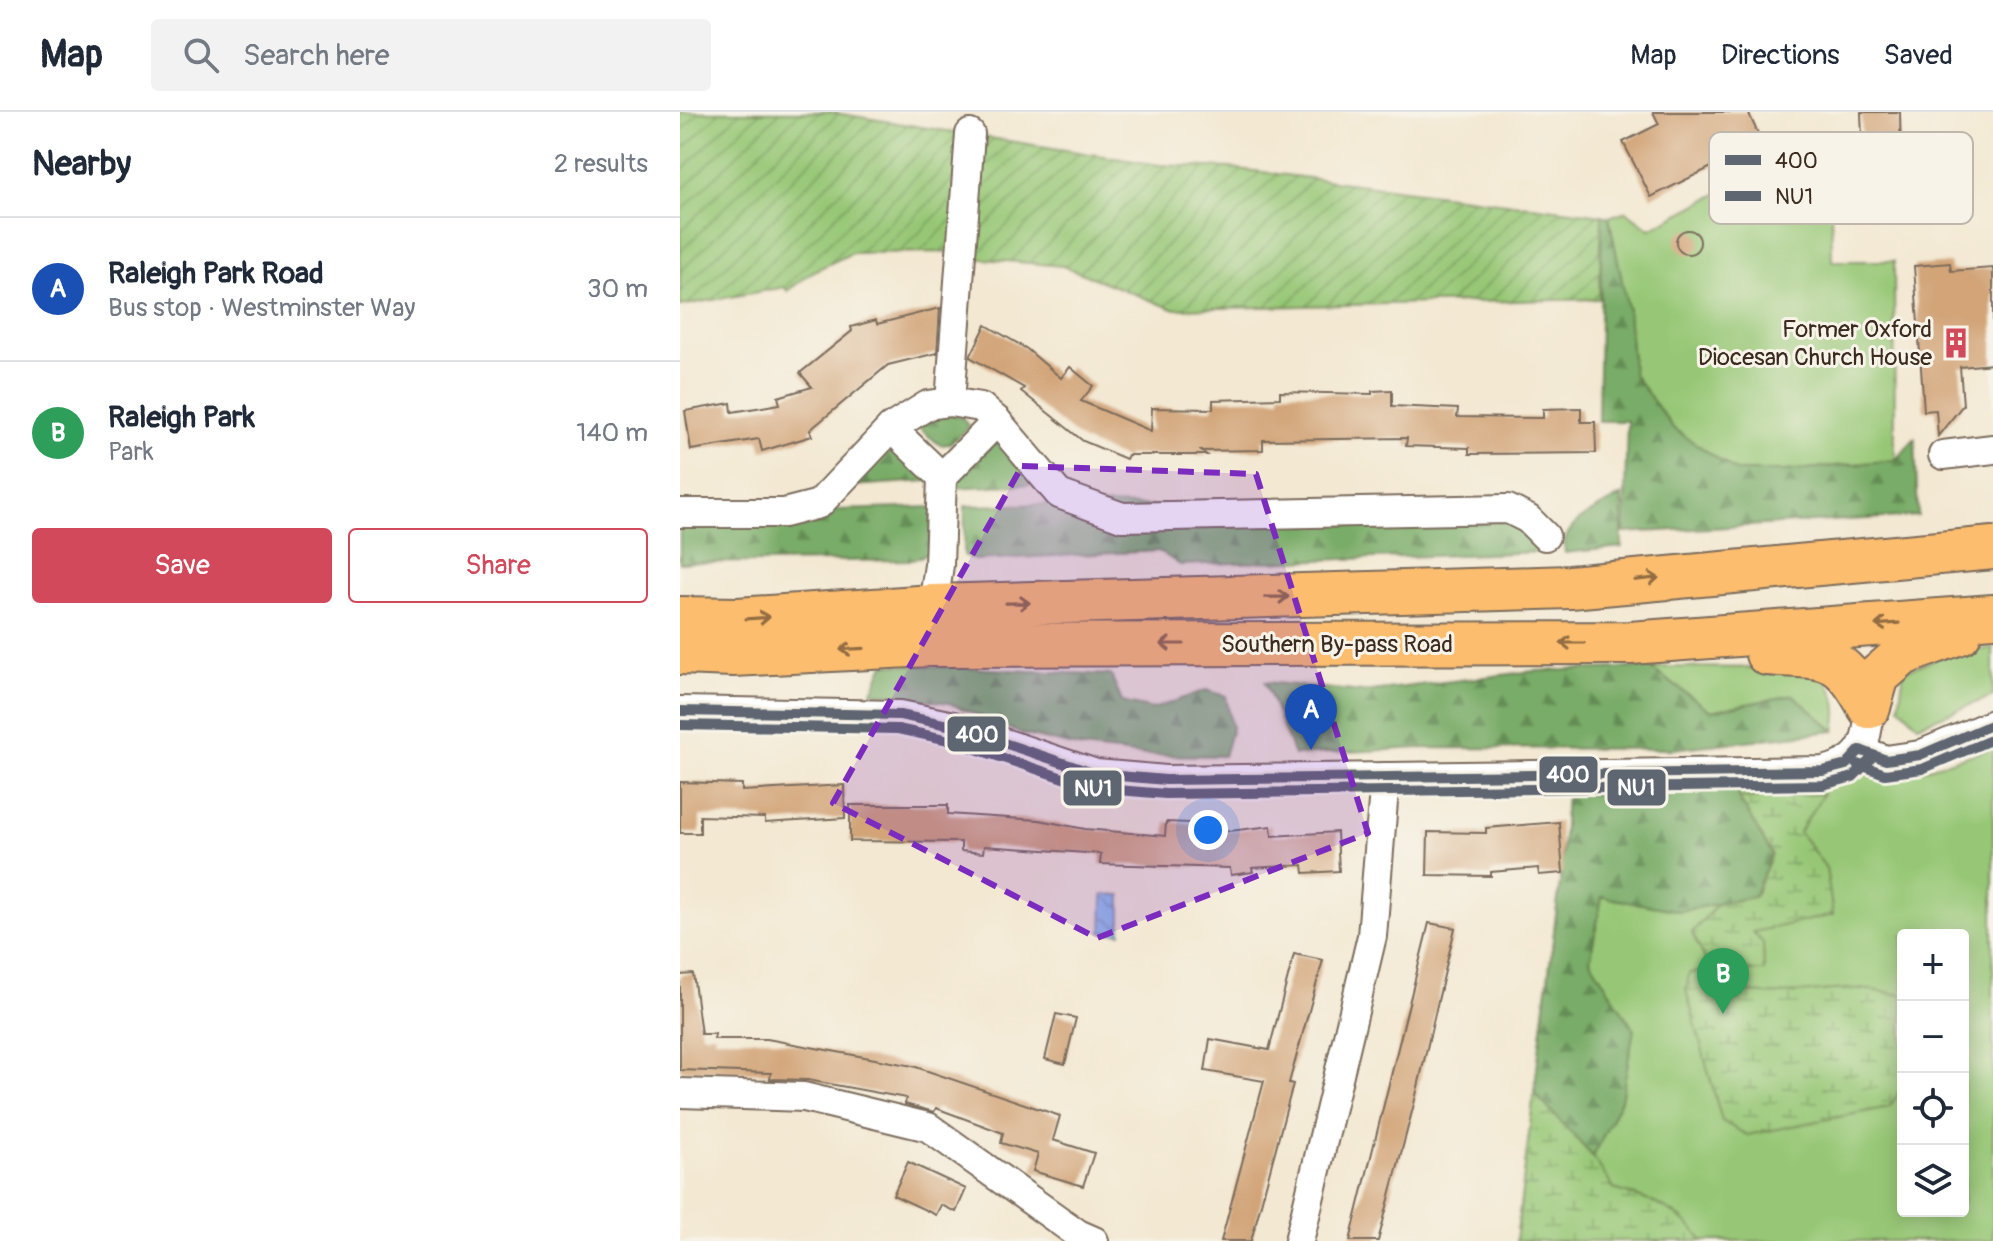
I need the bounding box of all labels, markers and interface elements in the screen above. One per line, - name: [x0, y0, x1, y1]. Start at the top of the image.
- search box: [151, 19, 711, 91]
- text: Map: [40, 31, 103, 79]
- icon: search: [179, 33, 223, 77]
- text: Search here: [243, 37, 390, 74]
- text: Map: [1630, 38, 1677, 73]
- text: Directions: [1721, 38, 1840, 73]
- text: Saved: [1884, 38, 1953, 73]
- legend: [1709, 132, 1973, 224]
- text: Nearby: [32, 143, 131, 186]
- text: 400: [1775, 147, 1818, 175]
- text: 2 results: [554, 148, 648, 180]
- text: NU1: [1775, 183, 1813, 211]
- text: Raleigh Park Road: [108, 255, 324, 292]
- text: A: [50, 273, 66, 305]
- text: 30 m: [587, 273, 648, 305]
- text: Bus stop · Westminster Way: [108, 292, 415, 324]
- place label: Former Oxford Diocesan Church House: [1698, 315, 1932, 372]
- building icon: Former Oxford Diocesan Church House: [1939, 326, 1973, 360]
- text: Raleigh Park: [108, 399, 255, 436]
- text: B: [51, 417, 65, 449]
- text: 140 m: [576, 417, 648, 449]
- text: Park: [108, 436, 154, 468]
- button: Save: [32, 528, 332, 603]
- button: Share: [348, 528, 648, 603]
- one-way arrow: [1633, 572, 1660, 587]
- one-way arrow: [1263, 589, 1290, 604]
- one-way arrow: [1004, 596, 1031, 611]
- one-way arrow: [744, 610, 771, 625]
- one-way arrow: [1874, 617, 1901, 632]
- street label: Southern By-pass Road: [1221, 630, 1453, 659]
- one-way arrow: [1559, 635, 1586, 651]
- one-way arrow: [1159, 636, 1186, 652]
- one-way arrow: [839, 641, 866, 656]
- pin: A: [1285, 684, 1337, 750]
- line badge: 400: [946, 715, 1007, 753]
- text: 400: [956, 721, 998, 749]
- line badge: 400: [1538, 755, 1599, 794]
- text: 400: [1547, 761, 1589, 789]
- line badge: NU1: [1606, 768, 1667, 807]
- line badge: NU1: [1062, 769, 1123, 807]
- text: NU1: [1617, 774, 1655, 802]
- text: NU1: [1074, 775, 1112, 803]
- your location: [1188, 810, 1228, 850]
- map controls: [1897, 929, 1969, 1217]
- button: +: [1897, 929, 1969, 1001]
- pin: B: [1697, 948, 1749, 1014]
- button: −: [1897, 1001, 1969, 1073]
- button: locate: [1897, 1073, 1969, 1145]
- button: layers: [1897, 1145, 1969, 1217]

